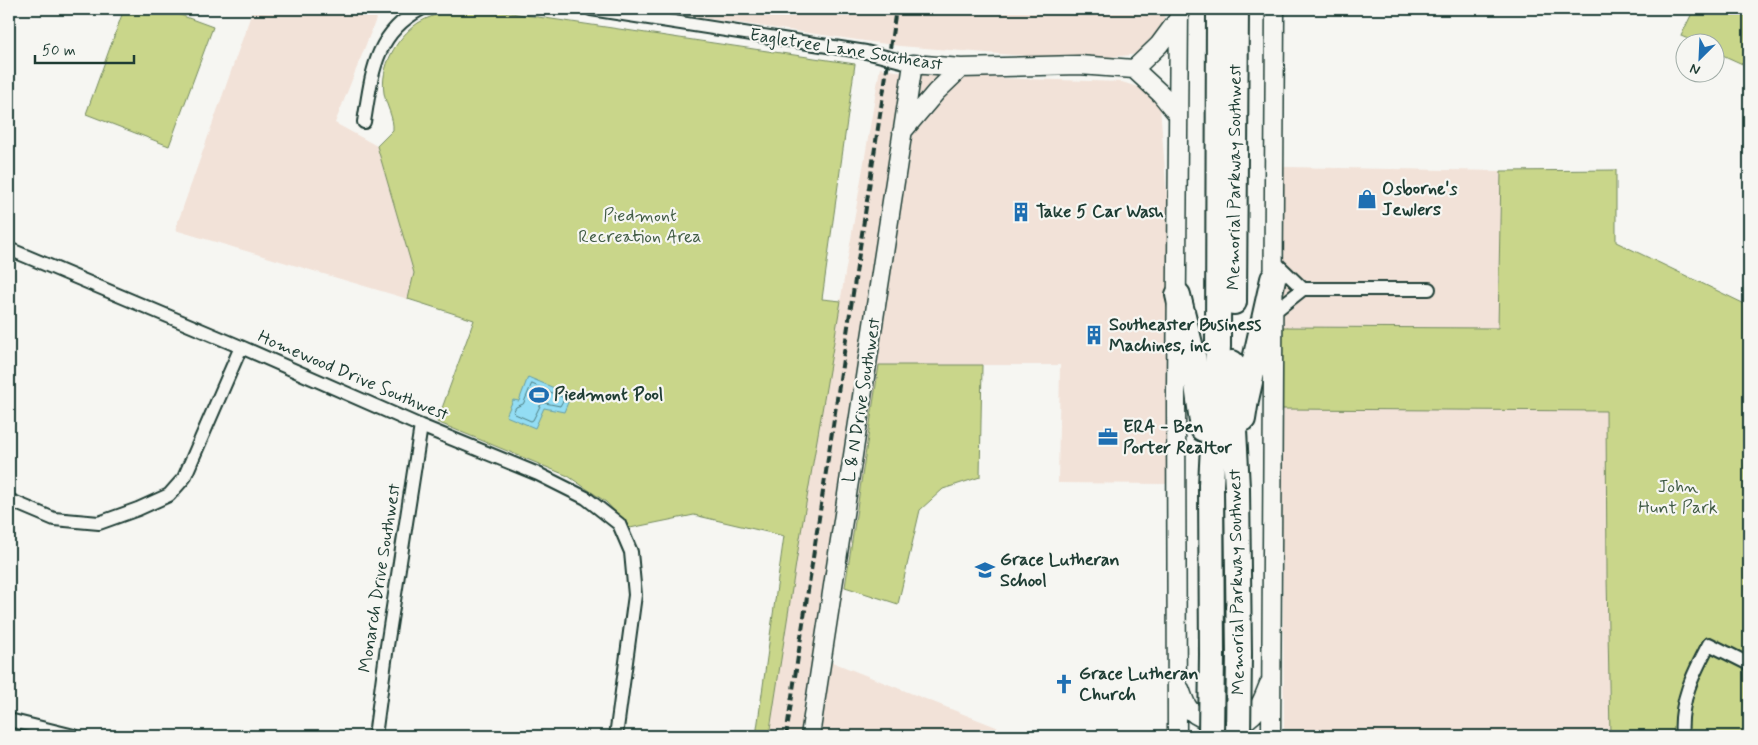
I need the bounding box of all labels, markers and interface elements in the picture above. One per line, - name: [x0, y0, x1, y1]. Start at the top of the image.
- street label: Eagletree Lane Southeast: [748, 23, 945, 77]
- scale bar: [35, 32, 134, 64]
- north arrow: [1676, 32, 1726, 82]
- text: 50 m: [42, 41, 76, 61]
- text: N: [1687, 59, 1703, 79]
- street label: Memorial Parkway Southwest: [1222, 63, 1248, 290]
- place label: Osborne's Jewlers: [1382, 177, 1457, 222]
- shop icon: Osborne's Jewlers: [1356, 188, 1378, 210]
- place label: Take 5 Car Wash: [1036, 200, 1164, 224]
- building icon: Take 5 Car Wash: [1010, 201, 1032, 223]
- park label: Piedmont Recreation Area: [578, 204, 702, 249]
- place label: Southeaster Business Machines, inc: [1109, 313, 1261, 358]
- street label: L & N Drive Southwest: [837, 315, 887, 484]
- building icon: Southeaster Business Machines, inc: [1083, 324, 1105, 346]
- street label: Homewood Drive Southwest: [254, 325, 453, 427]
- place label: Piedmont Pool: [554, 383, 663, 407]
- sports icon: Piedmont Pool: [528, 384, 550, 406]
- place label: ERA - Ben Porter Realtor: [1123, 415, 1232, 460]
- office icon: ERA - Ben Porter Realtor: [1097, 426, 1119, 448]
- street label: Memorial Parkway Southwest: [1223, 468, 1251, 695]
- park label: John Hunt Park: [1638, 475, 1718, 520]
- street label: Monarch Drive Southwest: [353, 481, 407, 674]
- place label: Grace Lutheran School: [1000, 548, 1120, 593]
- school or university icon: Grace Lutheran School: [974, 559, 996, 581]
- place label: Grace Lutheran Church: [1079, 662, 1199, 707]
- church icon: Grace Lutheran Church: [1053, 673, 1075, 695]

